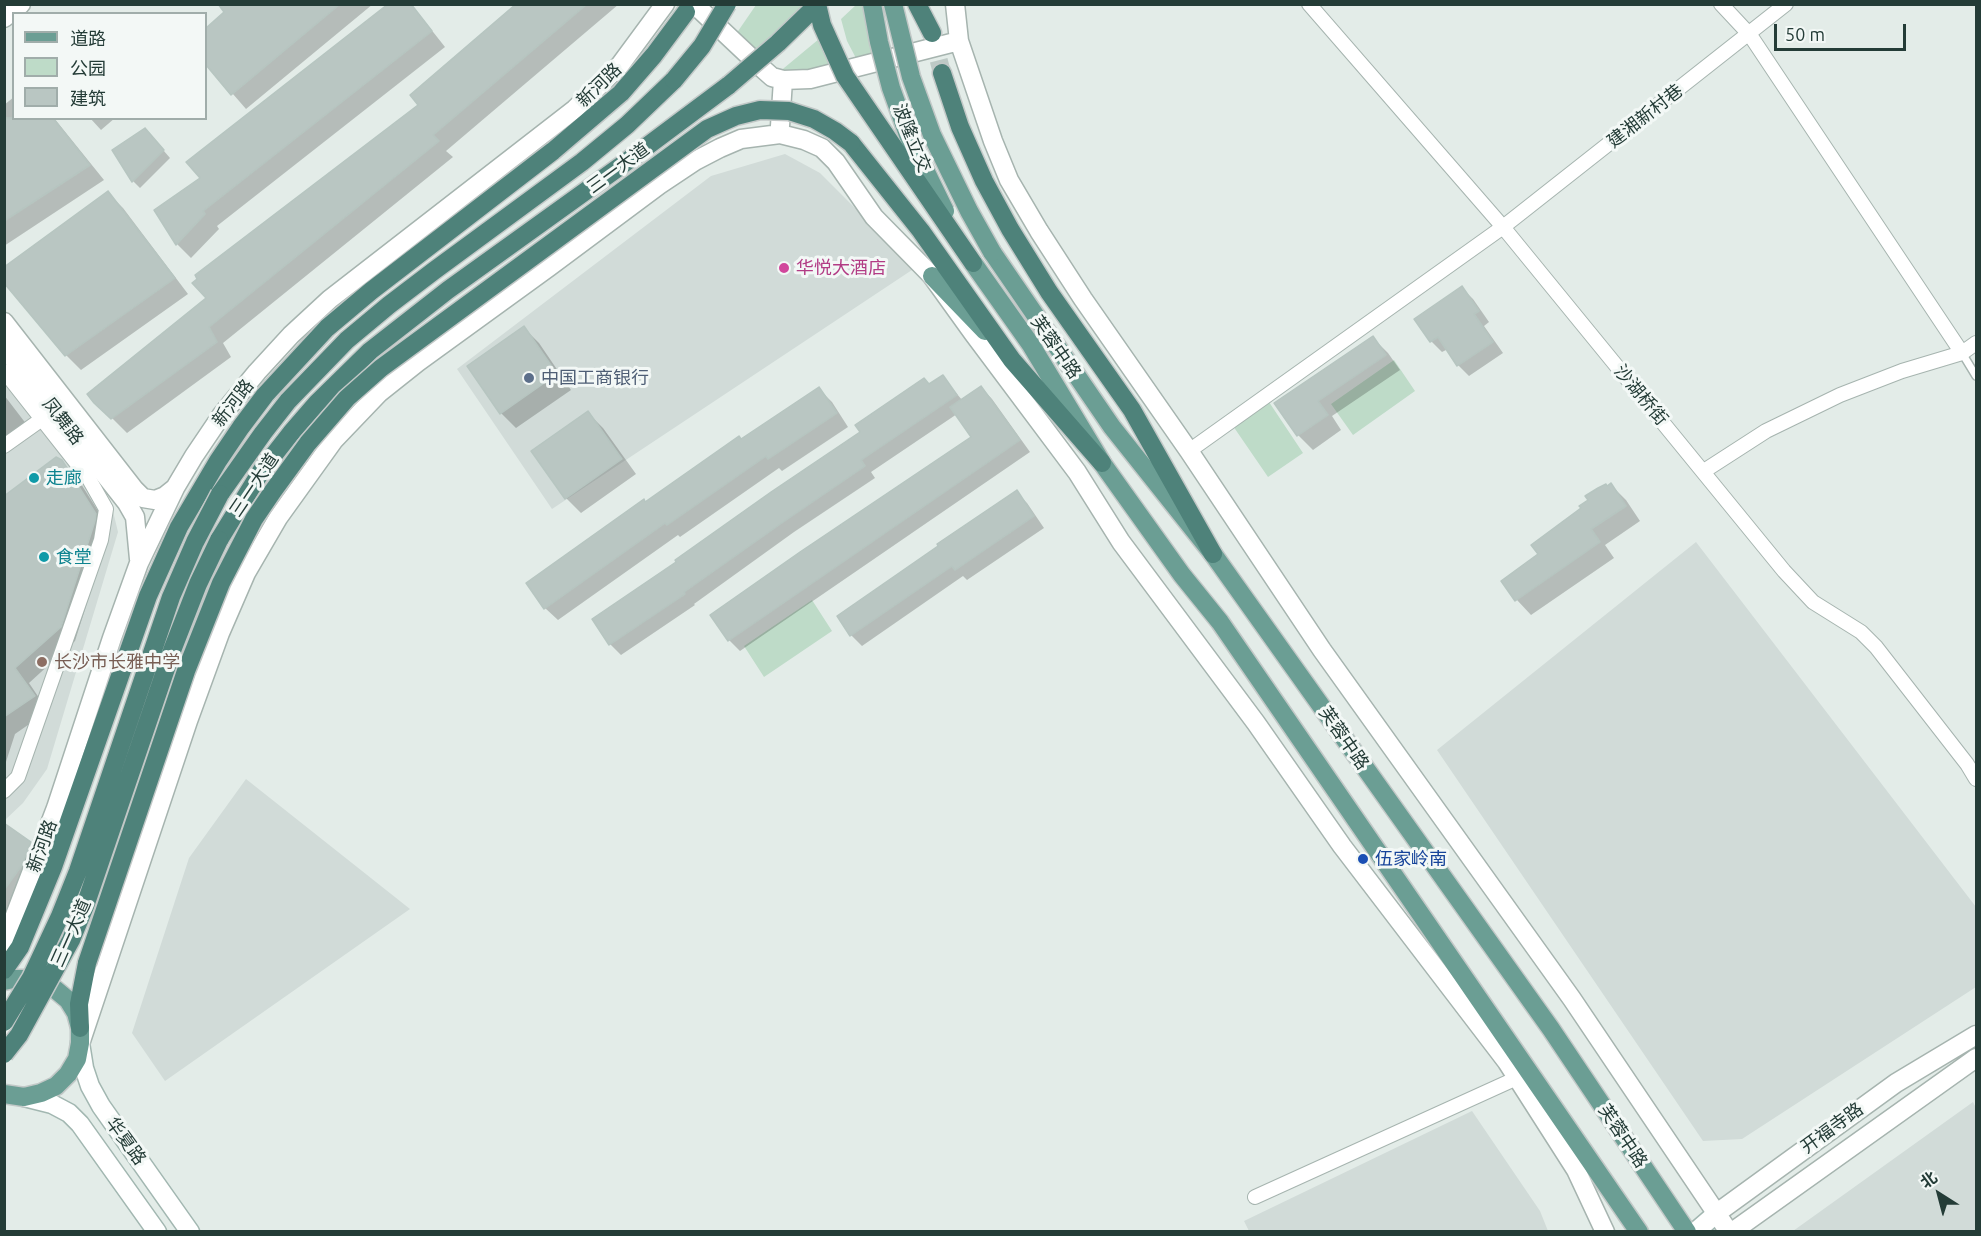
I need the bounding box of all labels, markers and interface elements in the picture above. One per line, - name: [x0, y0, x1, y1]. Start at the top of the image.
- legend: [12, 12, 207, 120]
- scale bar: [1777, 12, 1909, 50]
- text: 50 m: [1785, 24, 1825, 44]
- text: 道路: [70, 28, 106, 48]
- text: 公园: [70, 58, 106, 78]
- street label: 新河路: [572, 58, 626, 112]
- street label: 建湘新村巷: [1603, 80, 1687, 152]
- text: 建筑: [70, 88, 106, 108]
- street label: 波隆立交: [889, 101, 935, 175]
- street label: 三一大道: [583, 138, 653, 198]
- place label: 华悦大酒店: [796, 257, 886, 279]
- marker: 华悦大酒店: [777, 261, 791, 275]
- street label: 芙蓉中路: [1027, 311, 1085, 383]
- street label: 沙湖桥街: [1610, 360, 1672, 430]
- place label: 中国工商银行: [541, 367, 649, 389]
- marker: 中国工商银行: [522, 371, 536, 385]
- street label: 新河路: [208, 375, 258, 431]
- street label: 凤舞路: [38, 393, 88, 449]
- street label: 三一大道: [225, 449, 283, 521]
- place label: 走廊: [46, 467, 82, 489]
- marker: 走廊: [27, 471, 41, 485]
- place label: 食堂: [56, 546, 92, 568]
- marker: 食堂: [37, 550, 51, 564]
- place label: 长沙市长雅中学: [54, 651, 180, 673]
- marker: 长沙市长雅中学: [35, 655, 49, 669]
- street label: 芙蓉中路: [1315, 702, 1373, 774]
- street label: 新河路: [23, 817, 61, 875]
- place label: 伍家岭南: [1375, 848, 1447, 870]
- marker: 伍家岭南: [1356, 852, 1370, 866]
- street label: 三一大道: [46, 896, 96, 970]
- street label: 开福寺路: [1797, 1098, 1867, 1158]
- street label: 芙蓉中路: [1594, 1100, 1652, 1172]
- street label: 华夏路: [101, 1113, 151, 1169]
- north arrow: [1909, 1164, 1969, 1224]
- text: 北: [1917, 1167, 1940, 1191]

